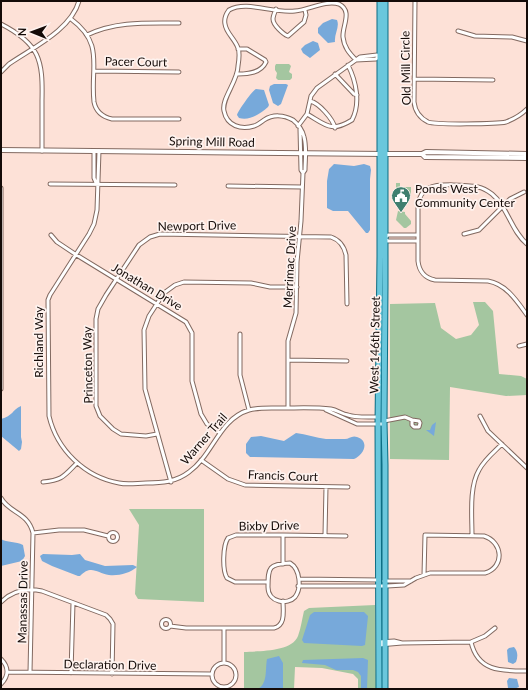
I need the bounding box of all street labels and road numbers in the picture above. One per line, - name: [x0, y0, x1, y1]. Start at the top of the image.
- street label: Old Mill Circle: [397, 31, 414, 105]
- street label: Pacer Court: [105, 53, 168, 70]
- street label: Spring Mill Road: [169, 133, 255, 150]
- street label: Newport Drive: [158, 217, 236, 234]
- street label: Merrimac Drive: [280, 226, 299, 308]
- street label: Jonathan Drive: [109, 260, 185, 313]
- street label: West 146th Street: [366, 296, 383, 394]
- street label: Richland Way: [31, 305, 46, 378]
- street label: Princeton Way: [79, 325, 96, 404]
- street label: Warner Trail: [177, 410, 230, 468]
- street label: Francis Court: [248, 467, 319, 484]
- street label: Bixby Drive: [239, 517, 299, 534]
- street label: Manassas Drive: [14, 560, 31, 644]
- street label: Declaration Drive: [64, 656, 156, 673]

